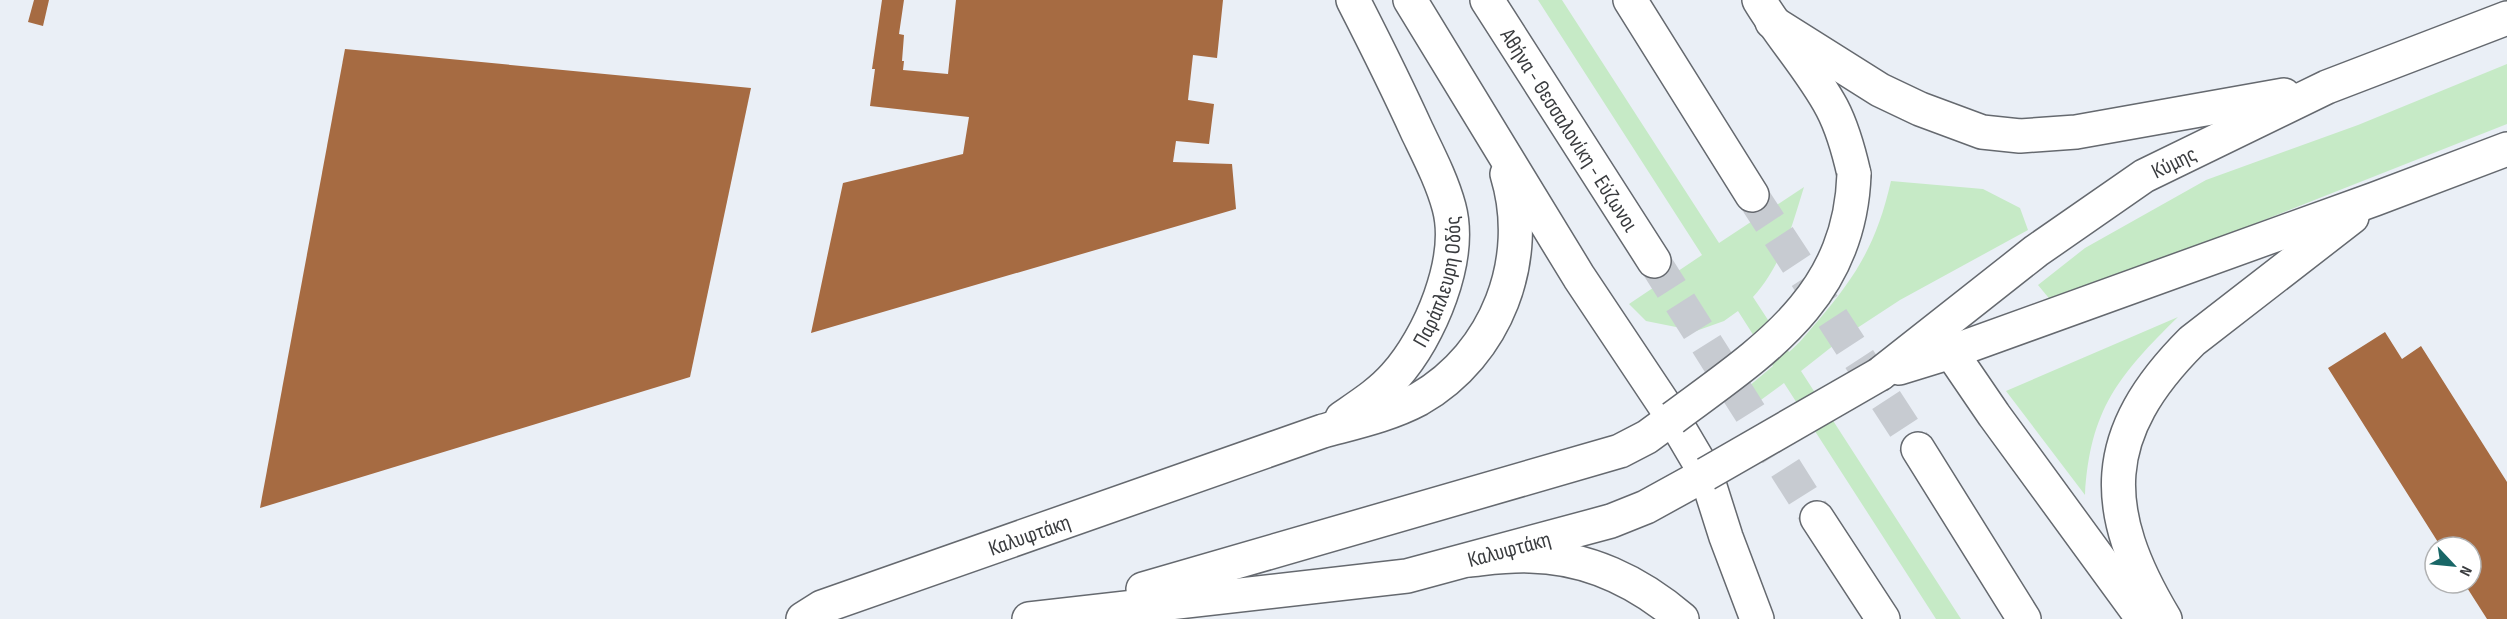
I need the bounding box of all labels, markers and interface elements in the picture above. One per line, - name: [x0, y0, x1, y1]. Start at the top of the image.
- street label: Αθήνα - Θεσσαλονίκη - Εύζωνοι: [1493, 23, 1644, 238]
- street label: Κύμης: [2147, 141, 2201, 185]
- street label: Παράπλευρη Οδός: [1407, 214, 1467, 352]
- street label: Καλυφτάκη: [985, 509, 1074, 562]
- street label: Καλυφτάκη: [1465, 526, 1554, 574]
- north arrow: [2423, 535, 2483, 595]
- text: N: [2455, 563, 2476, 579]

